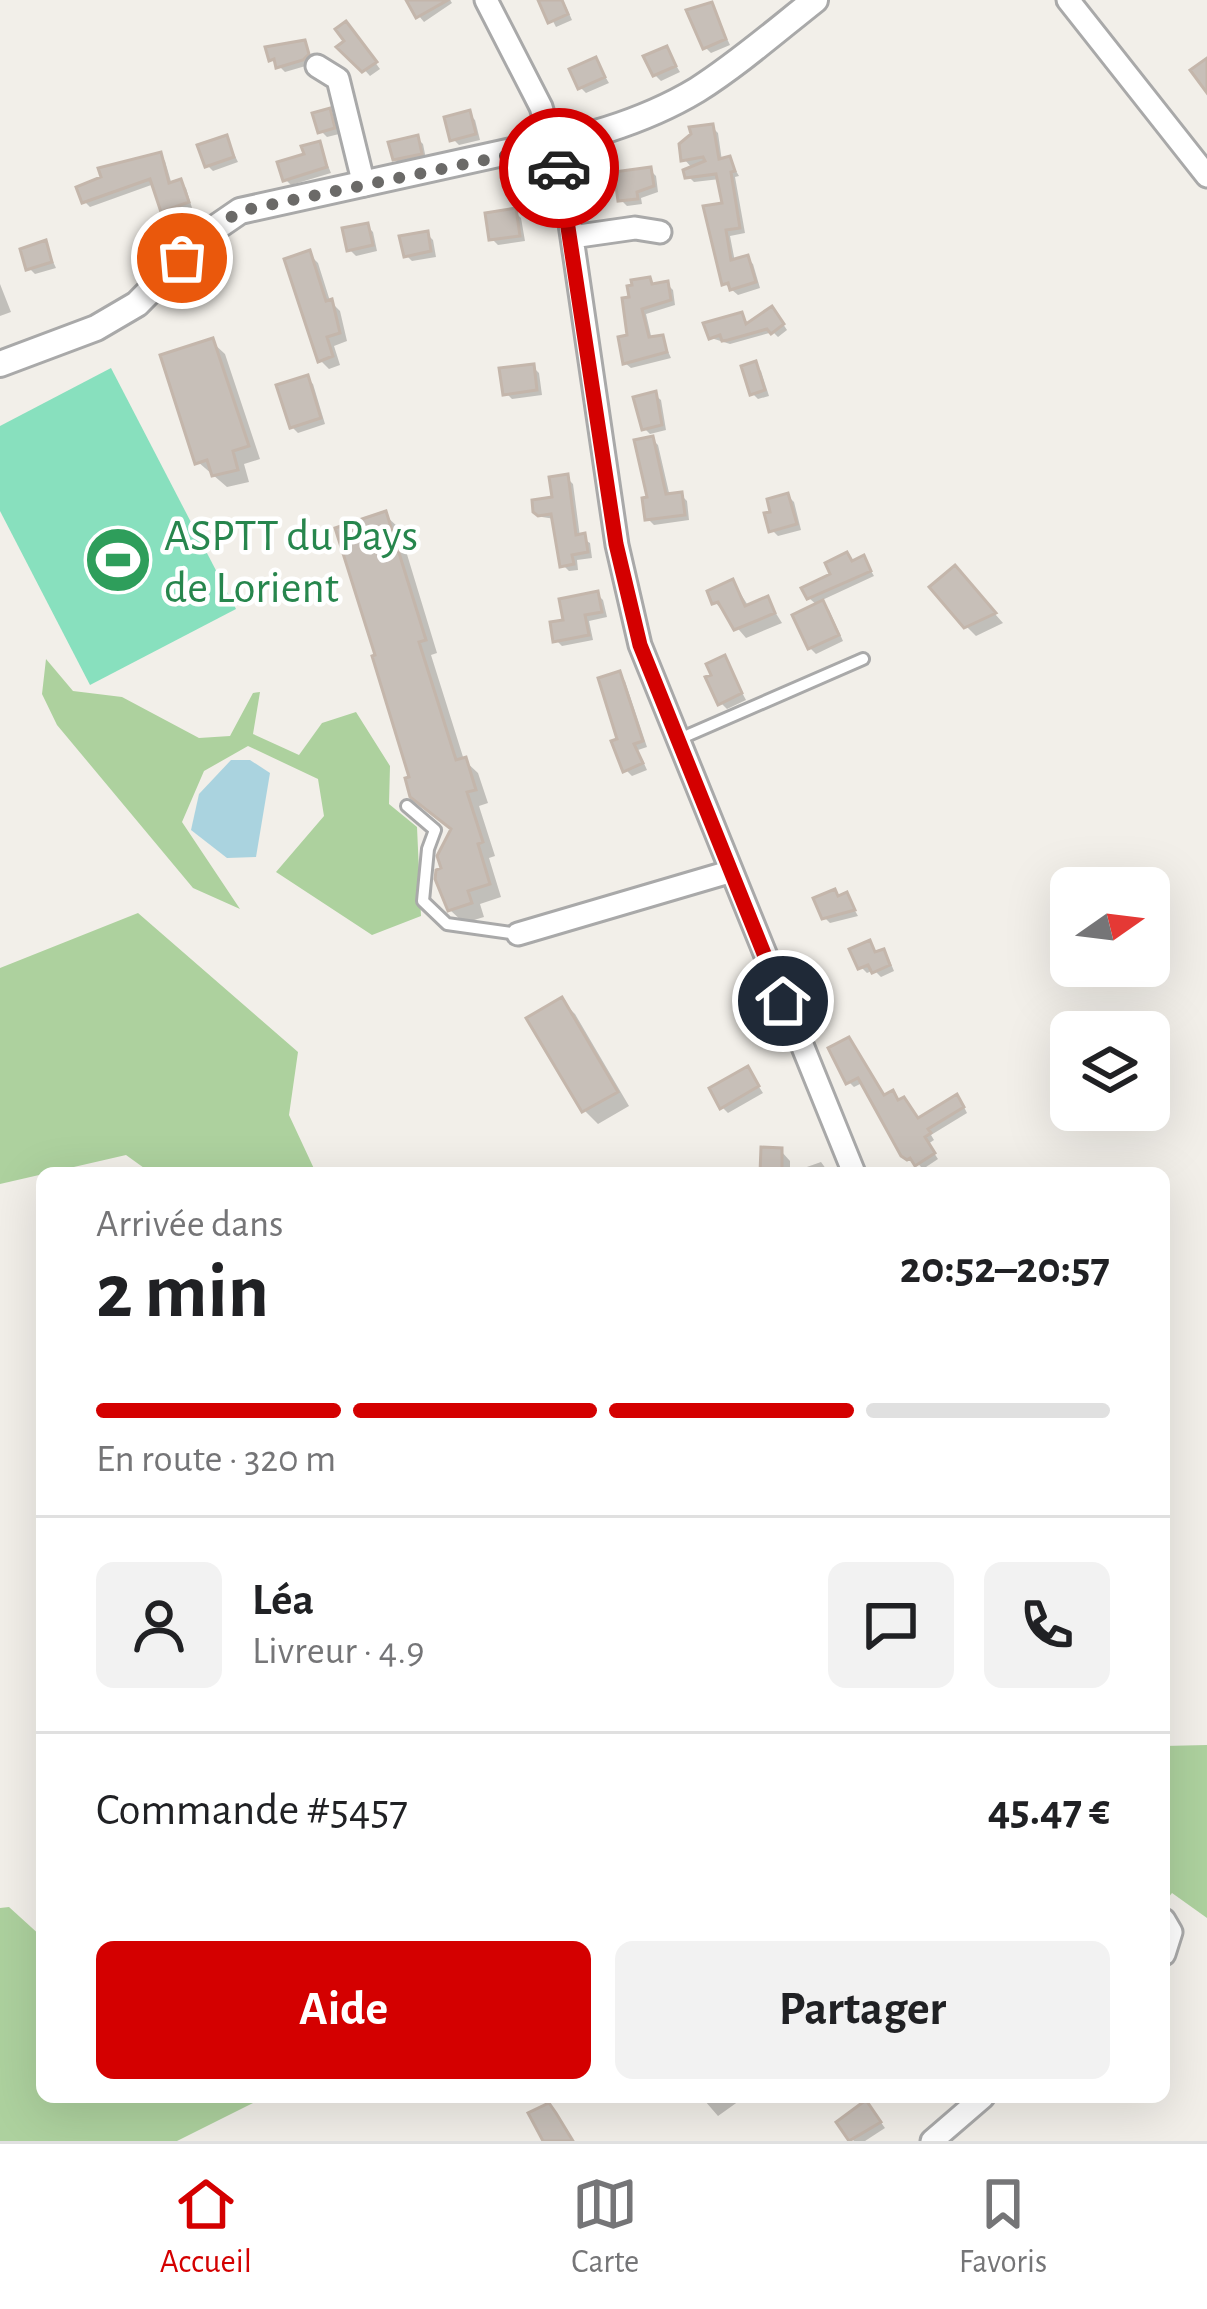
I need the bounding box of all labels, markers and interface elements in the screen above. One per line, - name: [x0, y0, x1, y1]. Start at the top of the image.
- courier: [499, 108, 619, 228]
- icon: car: [526, 135, 592, 201]
- pin: [131, 207, 233, 309]
- icon: bag: [149, 225, 215, 291]
- place label: ASPTT du Pays de Lorient: [164, 514, 418, 611]
- sports icon: ASPTT du Pays de Lorient: [83, 525, 153, 595]
- north arrow: [1050, 867, 1170, 987]
- map controls: [1050, 867, 1170, 1131]
- pin: [732, 950, 834, 1052]
- icon: home: [750, 968, 816, 1034]
- button: layers: [1050, 1011, 1170, 1131]
- text: Arrivée dans: [96, 1205, 283, 1244]
- text: 20:52–20:57: [900, 1246, 1110, 1291]
- text: 2 min: [96, 1254, 269, 1332]
- text: En route · 320 m: [96, 1440, 336, 1479]
- button: person: [96, 1562, 222, 1688]
- button: chat: [828, 1562, 954, 1688]
- button: phone: [984, 1562, 1110, 1688]
- text: Léa: [252, 1578, 314, 1623]
- text: Livreur · 4.9: [252, 1632, 425, 1671]
- text: Commande #5457: [96, 1788, 408, 1833]
- text: 45.47 €: [988, 1788, 1110, 1833]
- button: Aide: [96, 1941, 591, 2079]
- button: Partager: [615, 1941, 1110, 2079]
- tab: Accueil: [160, 2171, 252, 2283]
- tab: Carte: [571, 2171, 639, 2283]
- tab: Favoris: [959, 2171, 1047, 2283]

